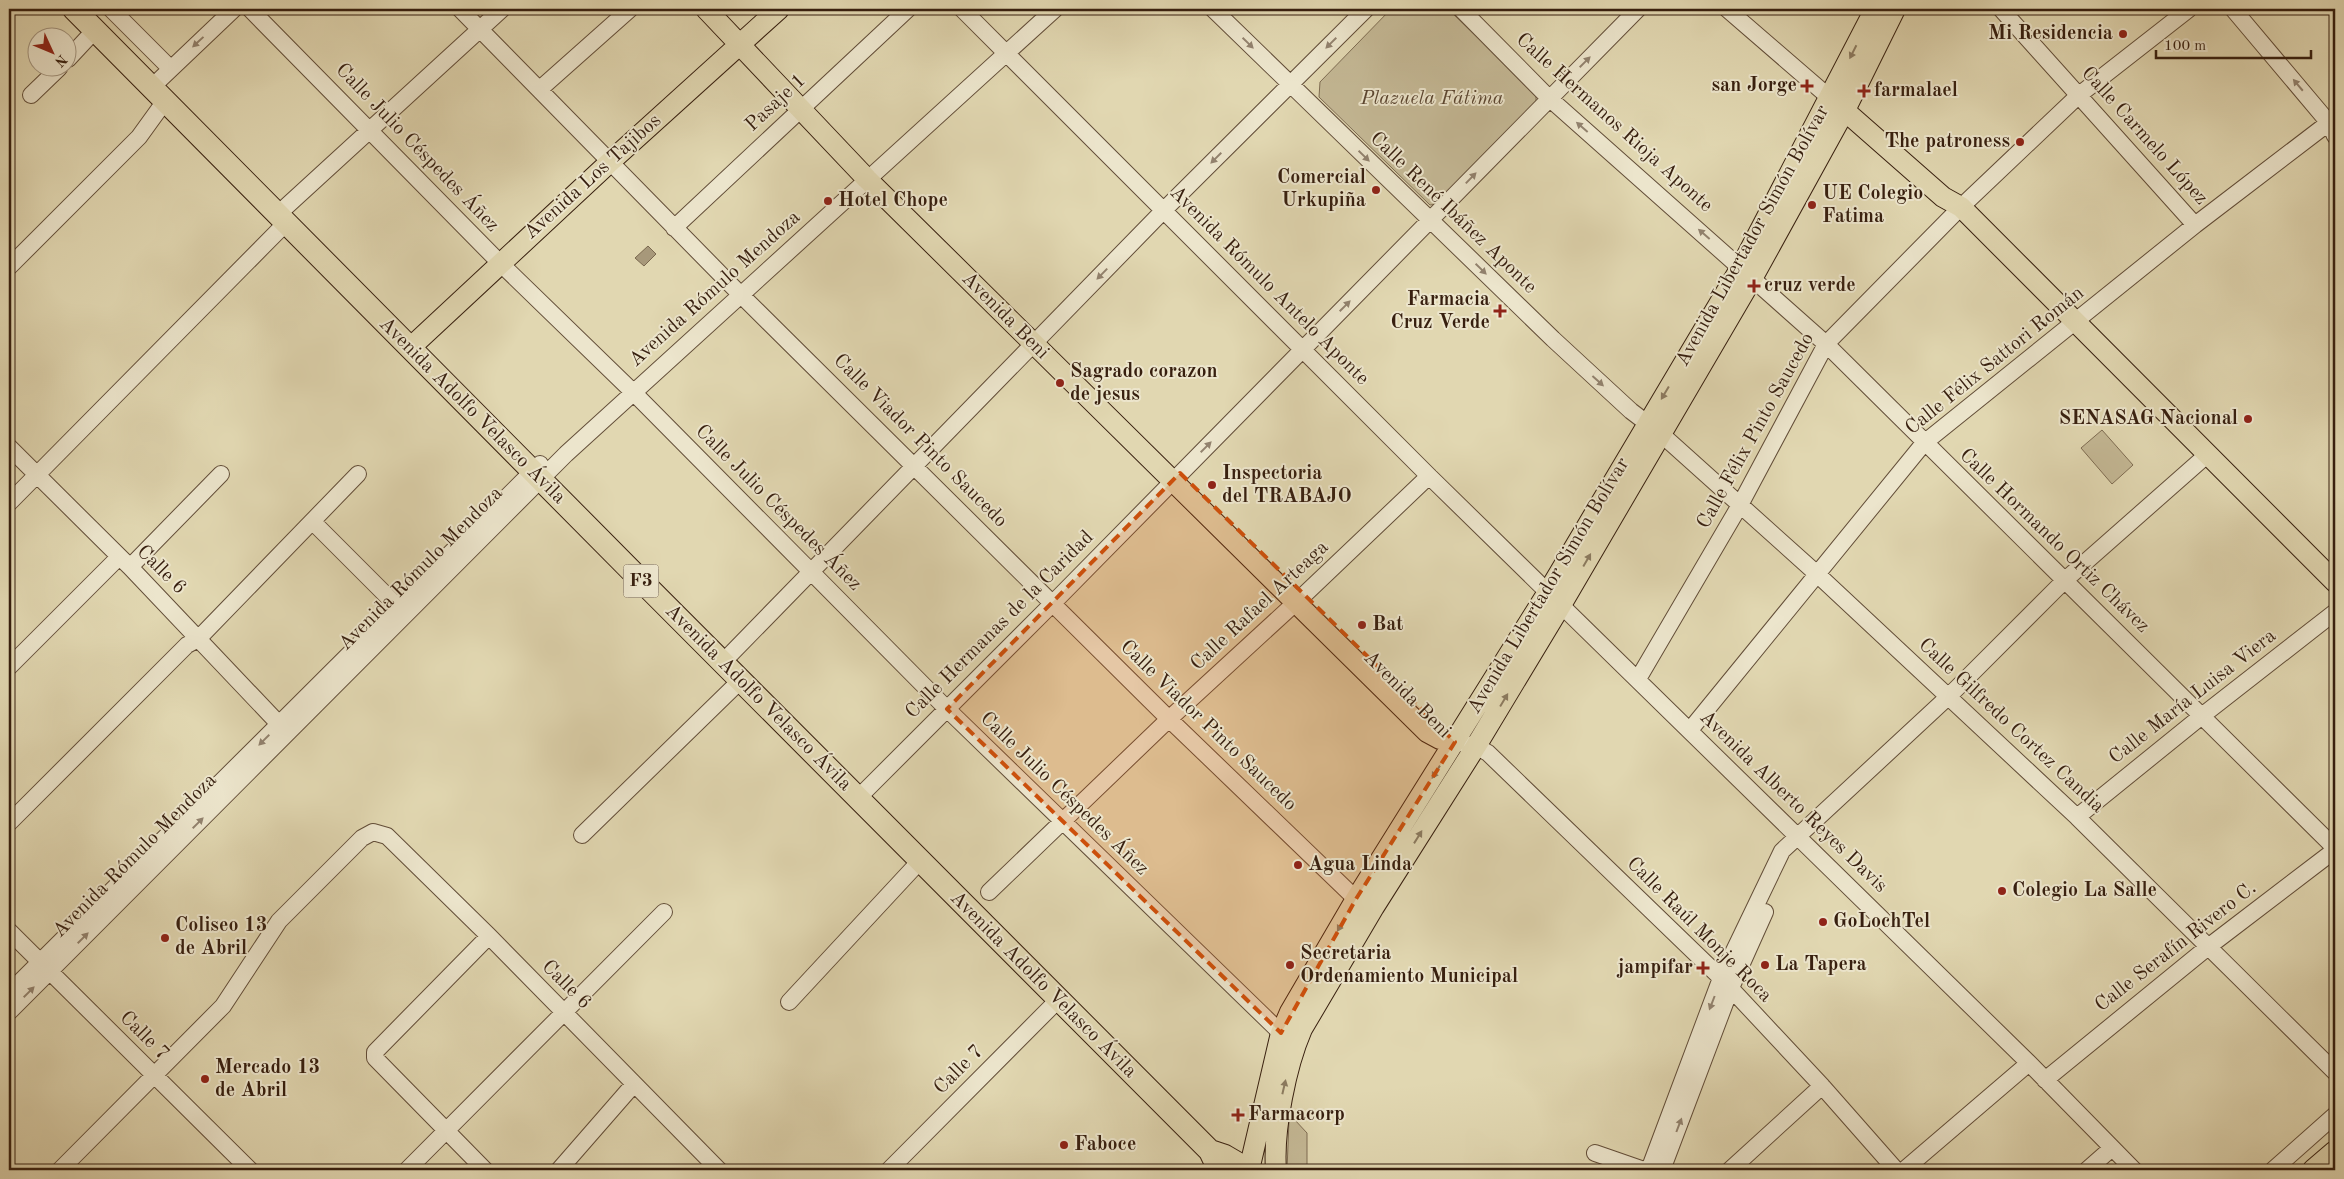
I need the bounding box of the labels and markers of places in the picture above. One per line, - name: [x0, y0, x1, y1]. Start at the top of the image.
- place label: Mi Residencia: [1988, 24, 2113, 44]
- marker: Mi Residencia: [2117, 28, 2129, 40]
- place label: san Jorge: [1711, 76, 1797, 96]
- marker: san Jorge: [1801, 80, 1813, 92]
- place label: farmalael: [1874, 81, 1958, 101]
- marker: farmalael: [1858, 85, 1870, 97]
- place label: The patroness: [1885, 132, 2010, 152]
- marker: The patroness: [2014, 136, 2026, 148]
- place label: Comercial Urkupiña: [1277, 168, 1366, 211]
- marker: Comercial Urkupiña: [1370, 184, 1382, 196]
- place label: UE Colegio Fatima: [1822, 184, 1923, 227]
- place label: Hotel Chope: [838, 191, 948, 211]
- marker: Hotel Chope: [822, 195, 834, 207]
- marker: UE Colegio Fatima: [1806, 199, 1818, 211]
- place label: cruz verde: [1764, 276, 1856, 296]
- marker: cruz verde: [1748, 280, 1760, 292]
- place label: Farmacia Cruz Verde: [1390, 290, 1490, 333]
- marker: Farmacia Cruz Verde: [1494, 305, 1506, 317]
- place label: Sagrado corazon de jesus: [1070, 362, 1218, 405]
- marker: Sagrado corazon de jesus: [1054, 377, 1066, 389]
- place label: SENASAG Nacional: [2059, 409, 2238, 429]
- marker: SENASAG Nacional: [2242, 413, 2254, 425]
- place label: Inspectoria del TRABAJO: [1222, 464, 1352, 507]
- marker: Inspectoria del TRABAJO: [1206, 479, 1218, 491]
- place label: Bat: [1372, 615, 1404, 635]
- marker: Bat: [1356, 619, 1368, 631]
- place label: Agua Linda: [1308, 855, 1412, 875]
- marker: Agua Linda: [1292, 859, 1304, 871]
- place label: Colegio La Salle: [2012, 881, 2157, 901]
- marker: Colegio La Salle: [1996, 885, 2008, 897]
- place label: GoLochTel: [1833, 912, 1930, 932]
- place label: Coliseo 13 de Abril: [175, 916, 267, 959]
- marker: GoLochTel: [1817, 916, 1829, 928]
- marker: Coliseo 13 de Abril: [159, 932, 171, 944]
- place label: Secretaria Ordenamiento Municipal: [1300, 944, 1518, 987]
- place label: La Tapera: [1775, 955, 1867, 975]
- place label: jampifar: [1616, 958, 1693, 978]
- marker: Secretaria Ordenamiento Municipal: [1284, 959, 1296, 971]
- marker: La Tapera: [1759, 959, 1771, 971]
- marker: jampifar: [1697, 962, 1709, 974]
- place label: Mercado 13 de Abril: [215, 1058, 320, 1101]
- marker: Mercado 13 de Abril: [199, 1073, 211, 1085]
- place label: Farmacorp: [1248, 1105, 1345, 1125]
- marker: Farmacorp: [1232, 1109, 1244, 1121]
- place label: Faboce: [1074, 1135, 1136, 1155]
- marker: Faboce: [1058, 1139, 1070, 1151]

